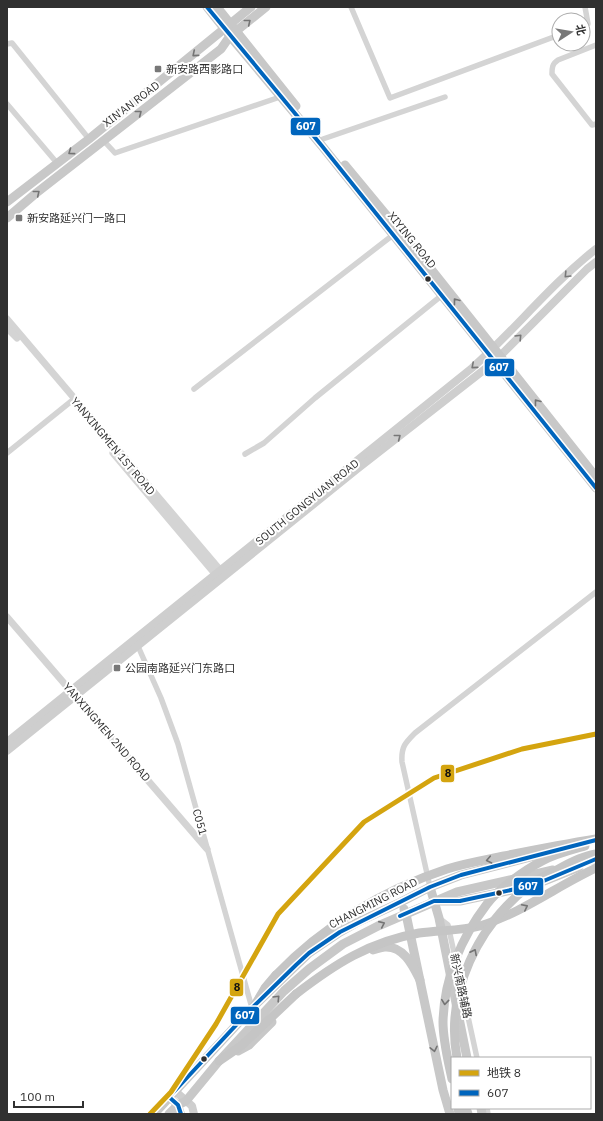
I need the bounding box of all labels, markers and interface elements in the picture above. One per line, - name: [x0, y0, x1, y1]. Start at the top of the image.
- north arrow: [551, 12, 591, 52]
- one-way arrow: [243, 19, 250, 26]
- text: 北: [573, 23, 589, 37]
- one-way arrow: [192, 49, 199, 56]
- place label: 新安路西影路口: [166, 62, 243, 76]
- marker: 新安路西影路口: [153, 64, 163, 74]
- street label: XIN'AN ROAD: [100, 78, 162, 130]
- one-way arrow: [134, 110, 141, 117]
- line badge: 607: [290, 117, 321, 136]
- text: 607: [296, 119, 316, 133]
- one-way arrow: [69, 148, 76, 155]
- one-way arrow: [32, 191, 39, 198]
- street label: XIYING ROAD: [385, 209, 439, 271]
- place label: 新安路延兴门一路口: [27, 211, 126, 225]
- marker: 新安路延兴门一路口: [14, 213, 24, 223]
- one-way arrow: [564, 270, 572, 278]
- unlabelled marker: [423, 274, 433, 284]
- one-way arrow: [453, 298, 460, 305]
- one-way arrow: [515, 334, 522, 342]
- line badge: 607: [484, 358, 515, 377]
- text: 607: [489, 360, 509, 374]
- one-way arrow: [471, 361, 479, 368]
- street label: YANXINGMEN 1ST ROAD: [68, 394, 158, 498]
- one-way arrow: [535, 400, 542, 407]
- one-way arrow: [393, 435, 400, 442]
- street label: SOUTH GONGYUAN ROAD: [252, 456, 362, 548]
- place label: 公园南路延兴门东路口: [125, 661, 235, 675]
- marker: 公园南路延兴门东路口: [112, 663, 122, 673]
- street label: YANXINGMEN 2ND ROAD: [60, 680, 154, 784]
- line badge: 8: [440, 764, 455, 783]
- text: 8: [445, 766, 452, 780]
- street label: C051: [190, 807, 211, 837]
- one-way arrow: [486, 855, 492, 863]
- street label: CHANGMING ROAD: [326, 875, 420, 931]
- line badge: 607: [513, 877, 544, 896]
- text: 607: [518, 879, 538, 893]
- unlabelled marker: [494, 888, 504, 898]
- one-way arrow: [521, 904, 528, 912]
- one-way arrow: [378, 921, 386, 929]
- one-way arrow: [469, 949, 477, 957]
- street label: 新兴南路辅路: [447, 952, 475, 1020]
- line badge: 8: [229, 978, 244, 997]
- text: 8: [234, 980, 241, 994]
- one-way arrow: [272, 996, 279, 1003]
- one-way arrow: [441, 999, 450, 1005]
- line badge: 607: [230, 1006, 260, 1025]
- text: 607: [235, 1008, 255, 1022]
- one-way arrow: [430, 1046, 438, 1053]
- unlabelled marker: [199, 1054, 209, 1064]
- legend: [451, 1057, 591, 1109]
- text: 地铁 8: [487, 1065, 521, 1080]
- scale bar: [14, 1083, 83, 1109]
- text: 607: [487, 1085, 509, 1100]
- text: 100 m: [20, 1089, 55, 1104]

